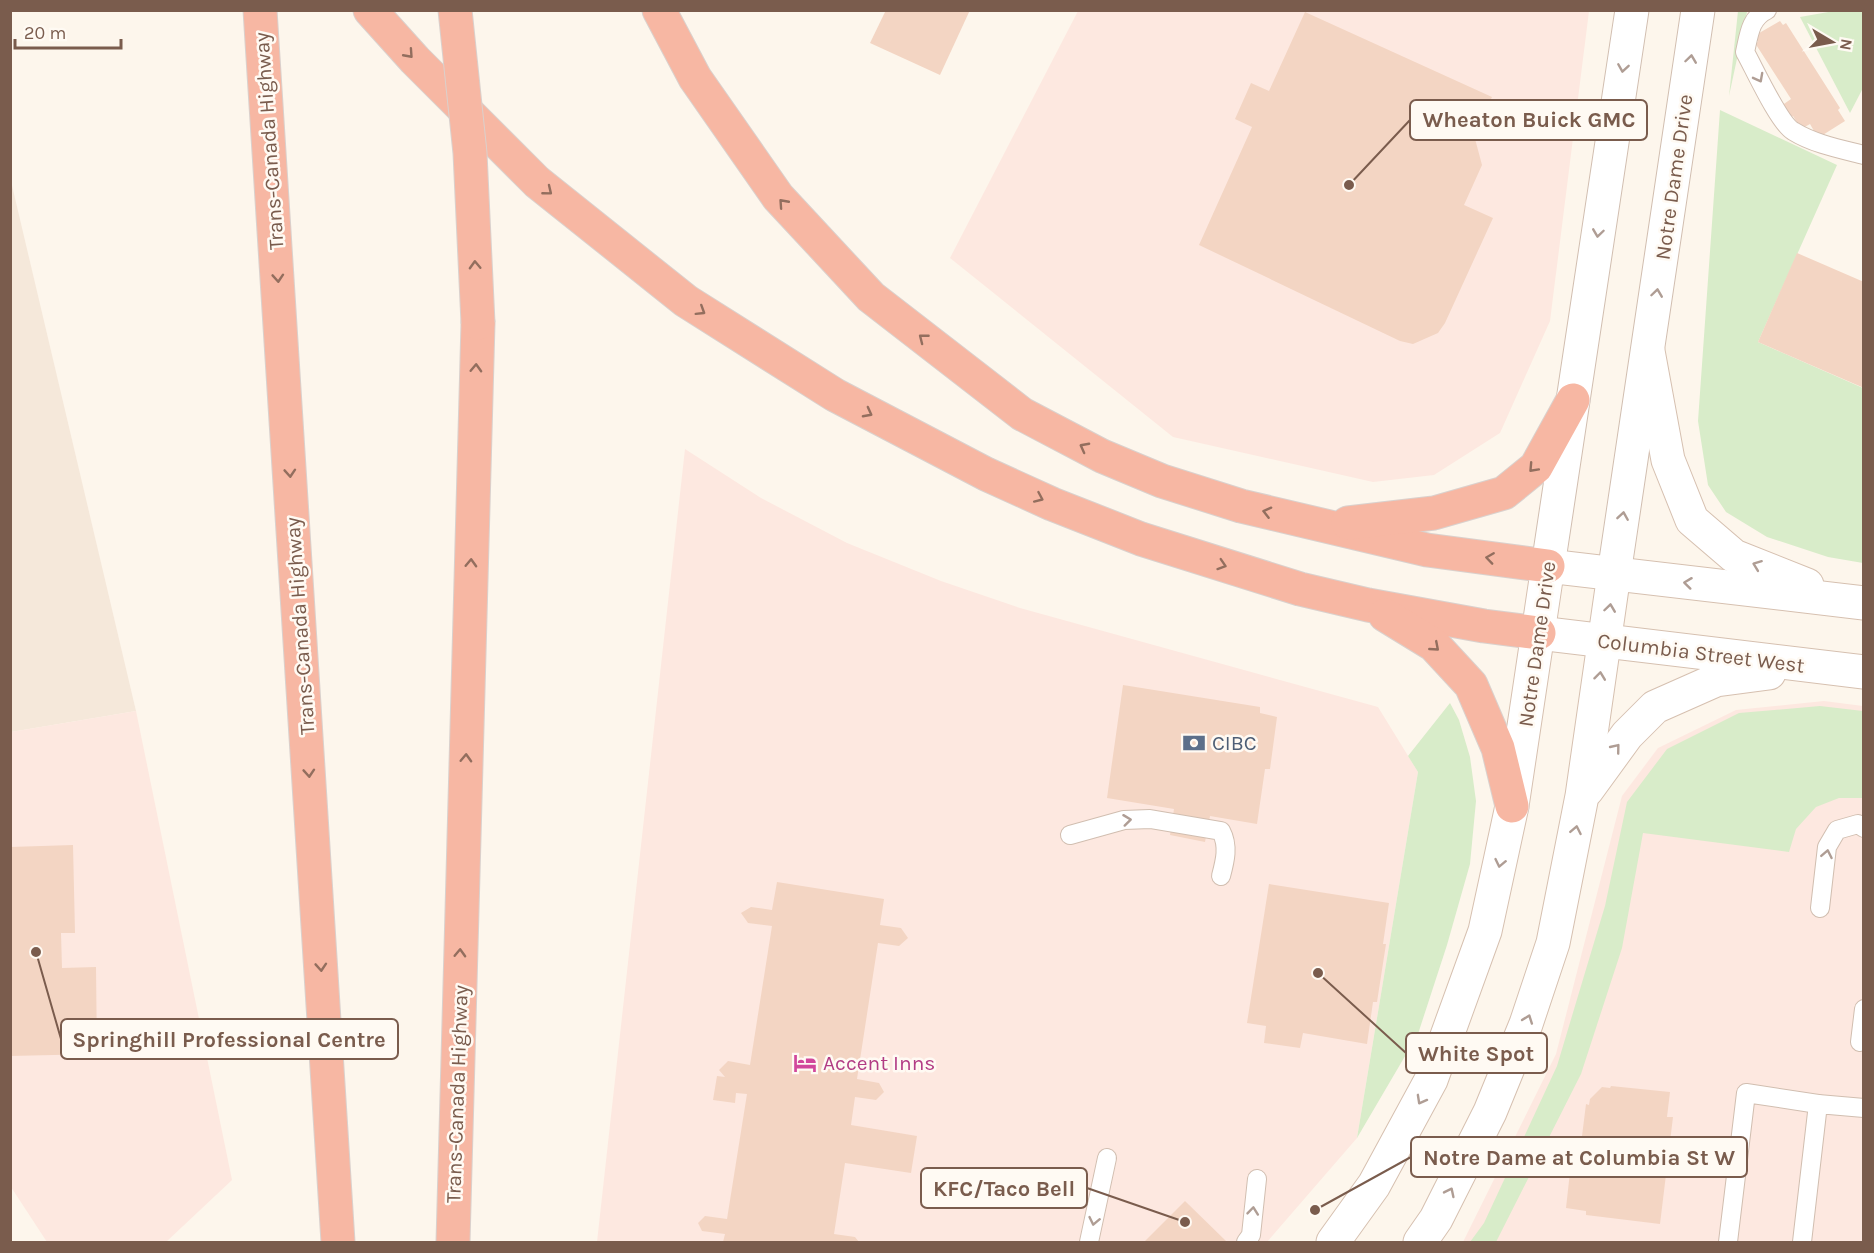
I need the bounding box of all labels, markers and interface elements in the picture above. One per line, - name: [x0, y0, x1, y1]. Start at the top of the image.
- scale bar: [15, 12, 122, 50]
- north arrow: [1802, 12, 1862, 72]
- text: 20 m: [24, 22, 66, 44]
- street label: Trans-Canada Highway: [249, 31, 289, 251]
- text: N: [1836, 37, 1857, 52]
- one-way arrow: [402, 47, 413, 58]
- one-way arrow: [1685, 54, 1697, 63]
- one-way arrow: [1617, 64, 1629, 73]
- one-way arrow: [1752, 72, 1763, 82]
- street label: Notre Dame Drive: [1650, 93, 1698, 261]
- callout: Wheaton Buick GMC: [1410, 100, 1647, 140]
- text: Wheaton Buick GMC: [1422, 107, 1636, 133]
- one-way arrow: [541, 183, 552, 194]
- one-way arrow: [779, 199, 790, 210]
- one-way arrow: [1592, 228, 1604, 237]
- one-way arrow: [469, 260, 482, 269]
- one-way arrow: [271, 274, 284, 283]
- one-way arrow: [1650, 288, 1662, 298]
- one-way arrow: [695, 304, 706, 315]
- one-way arrow: [919, 334, 930, 345]
- one-way arrow: [470, 364, 483, 373]
- one-way arrow: [861, 405, 872, 417]
- one-way arrow: [1079, 442, 1090, 454]
- one-way arrow: [1529, 461, 1540, 471]
- one-way arrow: [283, 469, 296, 478]
- one-way arrow: [1032, 491, 1043, 503]
- one-way arrow: [1262, 507, 1272, 520]
- one-way arrow: [1616, 511, 1629, 521]
- street label: Trans-Canada Highway: [280, 516, 320, 736]
- one-way arrow: [1485, 553, 1494, 565]
- one-way arrow: [1216, 558, 1227, 570]
- one-way arrow: [465, 559, 477, 568]
- street label: Notre Dame Drive: [1513, 560, 1561, 728]
- one-way arrow: [1752, 560, 1763, 572]
- one-way arrow: [1683, 577, 1692, 589]
- one-way arrow: [1603, 603, 1615, 612]
- street label: Columbia Street West: [1596, 628, 1806, 678]
- one-way arrow: [1428, 640, 1439, 651]
- one-way arrow: [1594, 671, 1606, 681]
- bank icon: CIBC: [1181, 730, 1207, 756]
- place label: CIBC: [1212, 731, 1257, 755]
- one-way arrow: [1609, 744, 1620, 755]
- one-way arrow: [459, 754, 472, 763]
- one-way arrow: [302, 768, 315, 777]
- one-way arrow: [1122, 815, 1131, 827]
- one-way arrow: [1569, 826, 1582, 836]
- one-way arrow: [1820, 849, 1833, 859]
- one-way arrow: [1494, 858, 1507, 868]
- one-way arrow: [454, 949, 467, 958]
- one-way arrow: [314, 963, 327, 972]
- street label: Trans-Canada Highway: [441, 984, 473, 1203]
- one-way arrow: [1520, 1014, 1533, 1025]
- callout: Springhill Professional Centre: [61, 1019, 398, 1059]
- text: Springhill Professional Centre: [72, 1027, 386, 1053]
- callout: White Spot: [1406, 1033, 1547, 1073]
- text: White Spot: [1418, 1041, 1534, 1067]
- hotel icon: Accent Inns: [792, 1050, 818, 1076]
- place label: Accent Inns: [823, 1051, 935, 1075]
- one-way arrow: [1417, 1093, 1428, 1104]
- callout: Notre Dame at Columbia St W: [1411, 1137, 1747, 1177]
- text: Notre Dame at Columbia St W: [1423, 1145, 1735, 1171]
- callout: KFC/Taco Bell: [921, 1168, 1087, 1208]
- text: KFC/Taco Bell: [933, 1176, 1075, 1202]
- one-way arrow: [1442, 1188, 1454, 1199]
- one-way arrow: [1247, 1207, 1259, 1216]
- one-way arrow: [1088, 1216, 1101, 1226]

